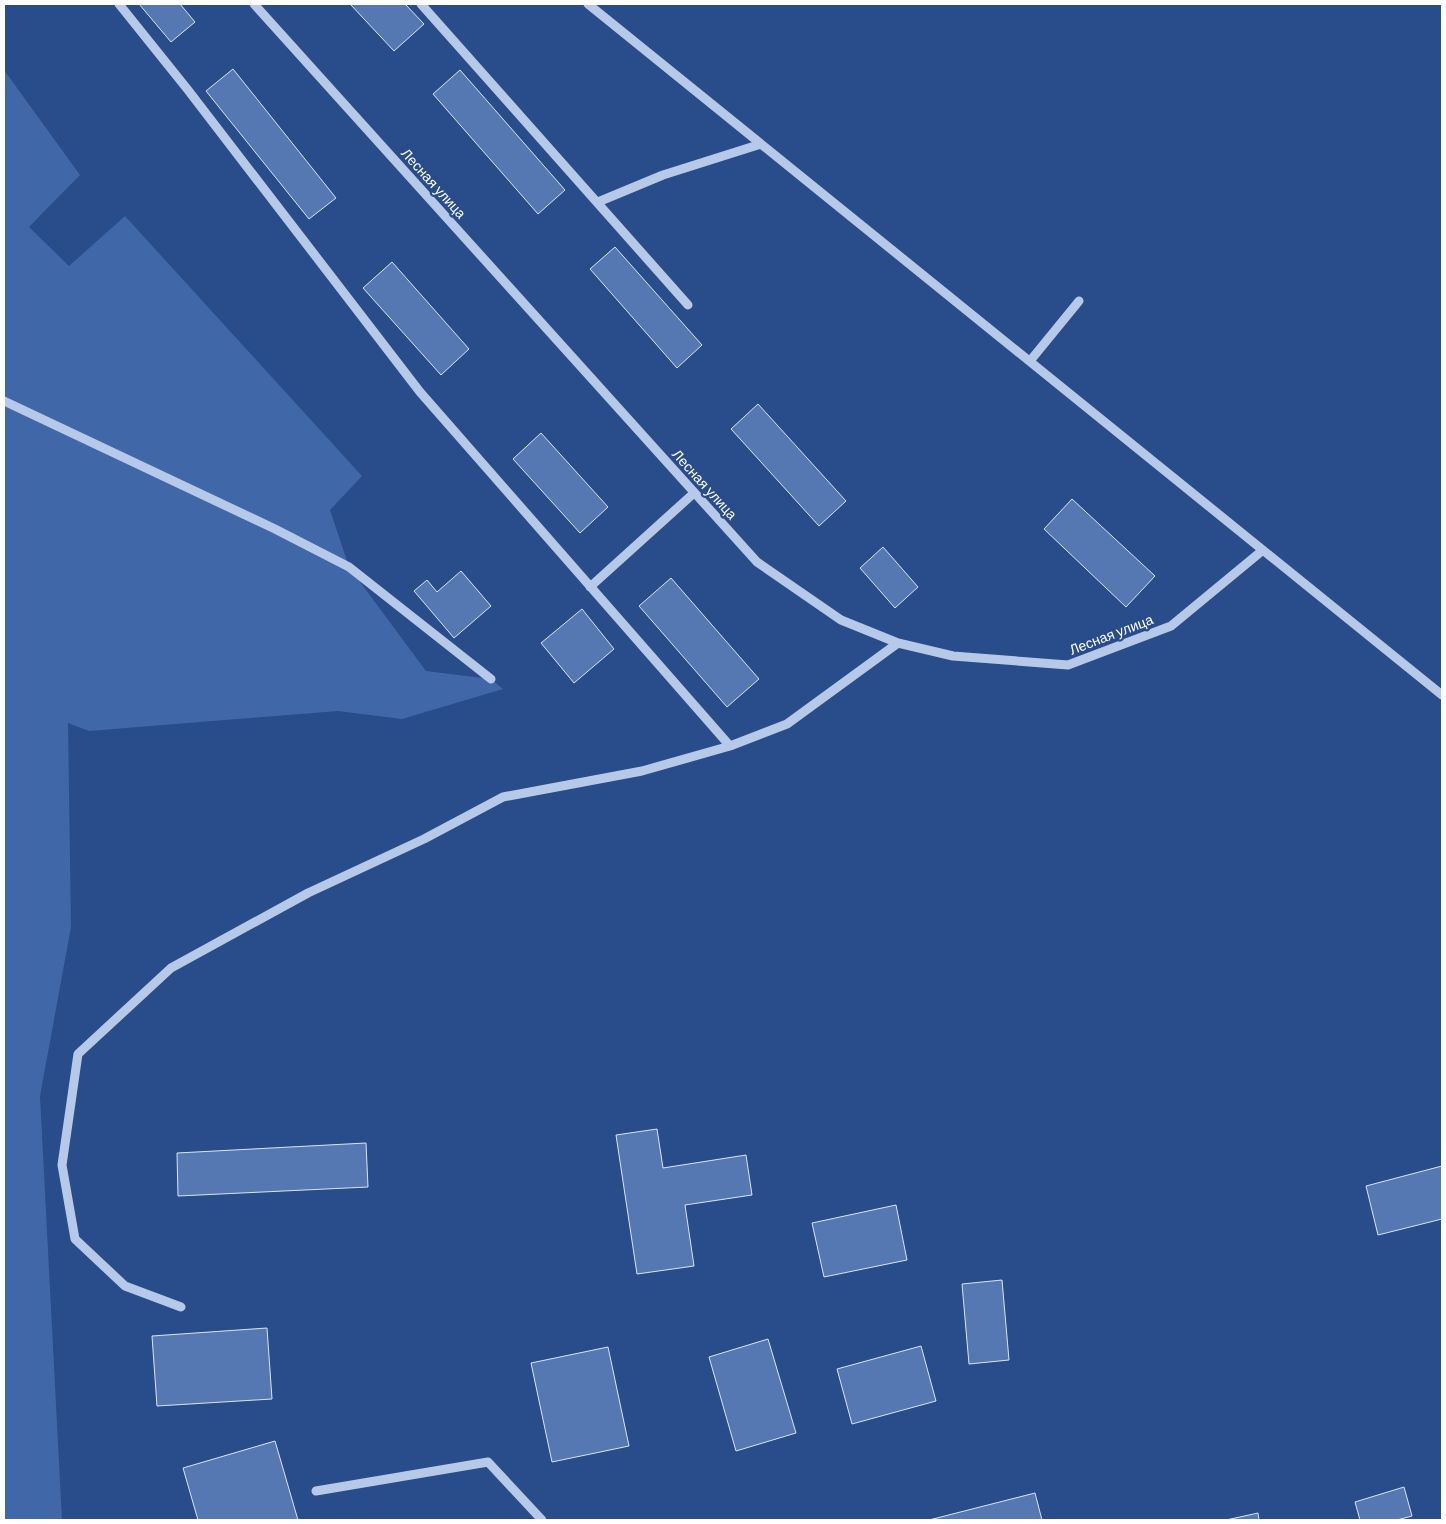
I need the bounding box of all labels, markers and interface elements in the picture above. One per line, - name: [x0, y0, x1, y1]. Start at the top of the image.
- street label: Лесная улица: [398, 144, 470, 222]
- street label: Лесная улица: [669, 445, 741, 523]
- street label: Лесная улица: [1067, 610, 1155, 658]

